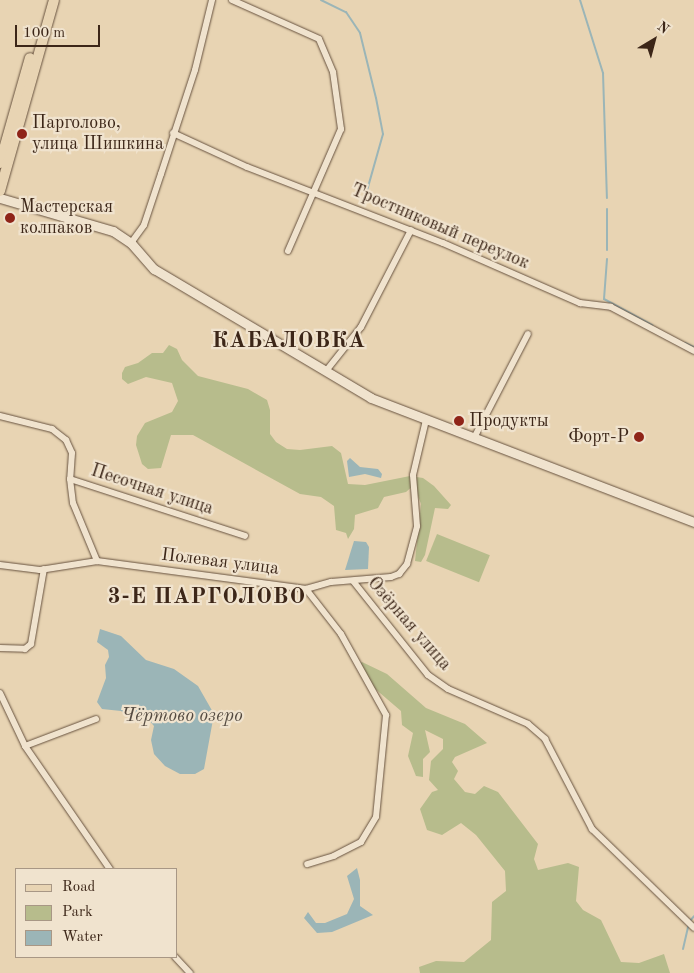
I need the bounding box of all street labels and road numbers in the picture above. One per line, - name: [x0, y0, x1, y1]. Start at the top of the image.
- street label: Тростниковый переулок: [348, 180, 532, 274]
- street label: Песочная улица: [88, 460, 216, 520]
- street label: Полевая улица: [160, 544, 280, 580]
- street label: Озёрная улица: [362, 573, 456, 675]

